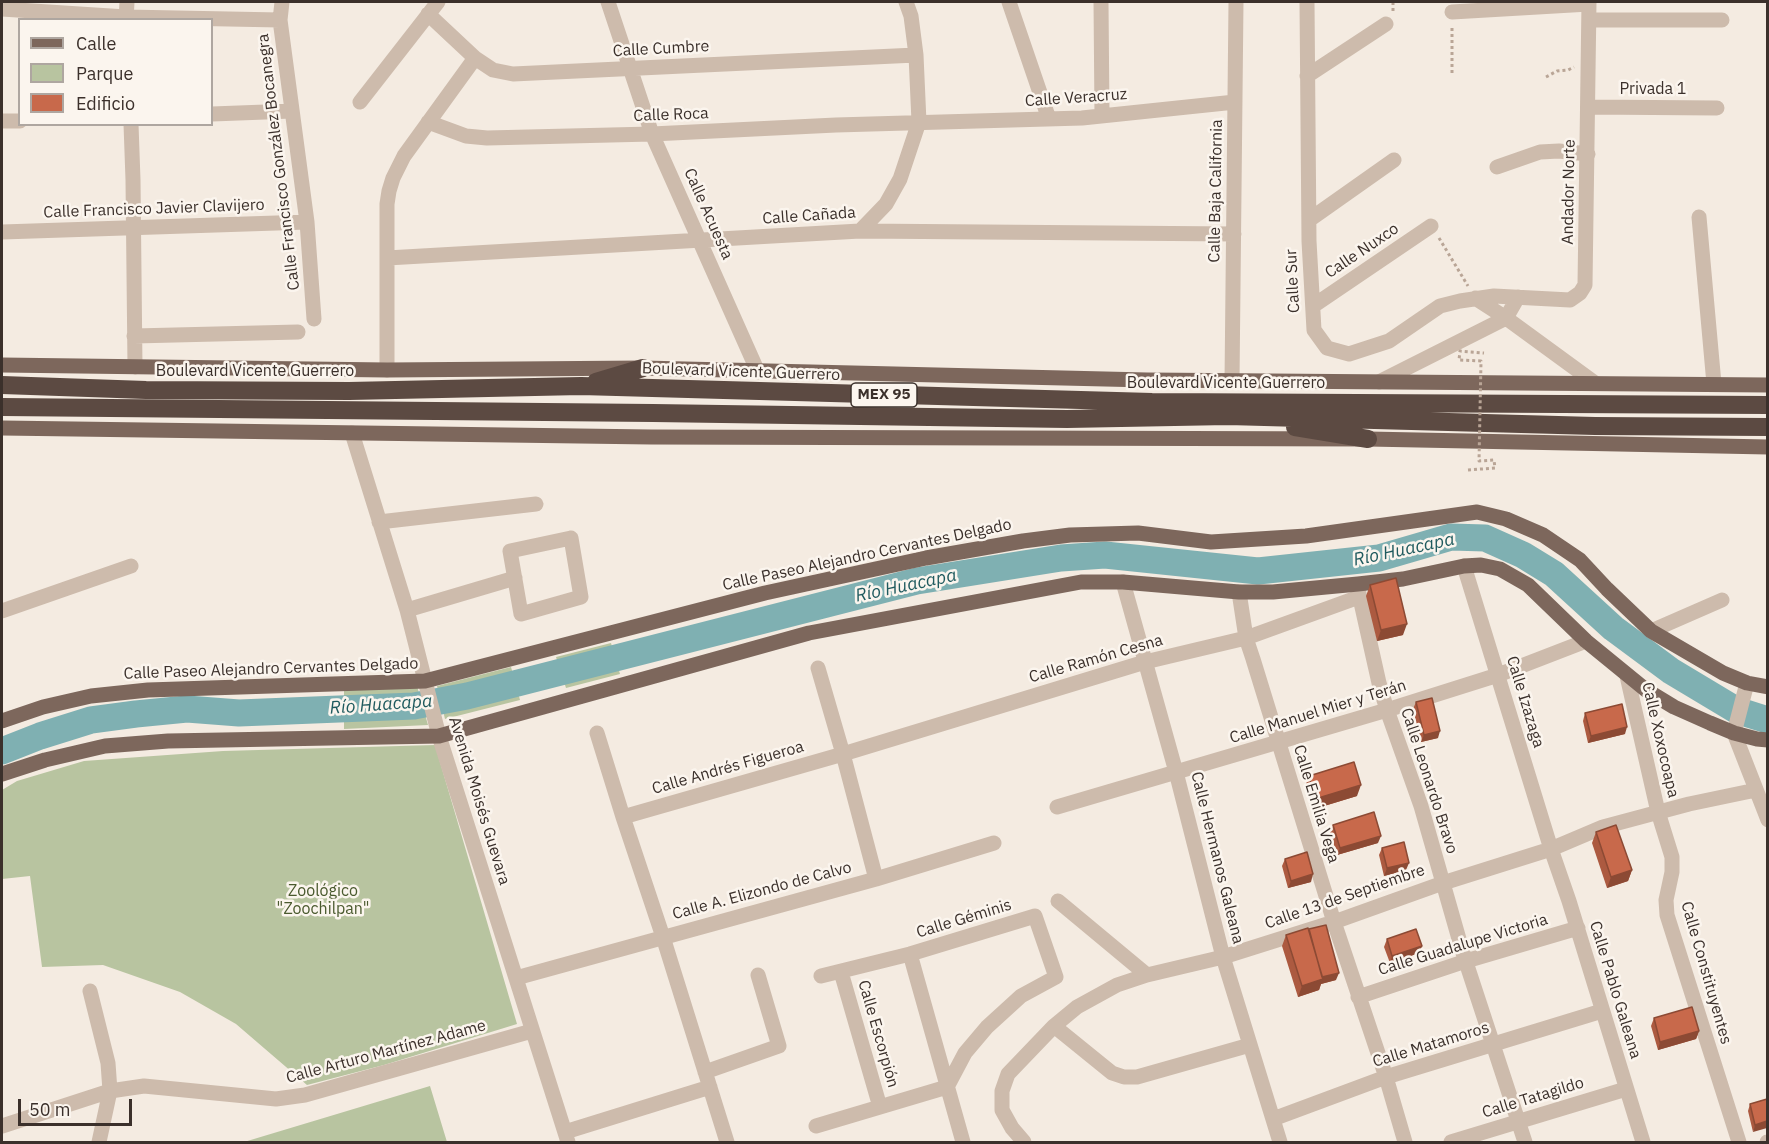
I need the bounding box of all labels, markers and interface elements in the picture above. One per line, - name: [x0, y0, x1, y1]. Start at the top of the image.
- legend: [18, 18, 213, 126]
- text: Calle: [76, 32, 116, 55]
- street label: Calle Francisco González Bocanegra: [254, 33, 304, 291]
- street label: Calle Cumbre: [612, 37, 710, 61]
- text: Parque: [76, 62, 133, 85]
- street label: Privada 1: [1620, 79, 1686, 99]
- street label: Calle Veracruz: [1024, 85, 1128, 111]
- text: Edificio: [76, 92, 135, 115]
- street label: Calle Roca: [633, 104, 709, 126]
- street label: Calle Baja California: [1205, 119, 1227, 263]
- street label: Andador Norte: [1558, 139, 1580, 245]
- street label: Calle Acuesta: [679, 165, 737, 263]
- street label: Calle Francisco Javier Clavijero: [43, 196, 265, 222]
- street label: Calle Cañada: [762, 203, 856, 229]
- street label: Calle Nuxco: [1321, 219, 1403, 283]
- street label: Calle Sur: [1282, 249, 1304, 313]
- street label: Boulevard Vicente Guerrero: [641, 359, 841, 385]
- street label: Boulevard Vicente Guerrero: [156, 361, 354, 381]
- street label: Boulevard Vicente Guerrero: [1127, 373, 1325, 393]
- road number: MEX 95: [851, 383, 917, 407]
- street label: Calle Paseo Alejandro Cervantes Delgado: [721, 515, 1013, 595]
- water label: Río Huacapa: [1351, 529, 1457, 571]
- water label: Río Huacapa: [853, 565, 959, 607]
- street label: Calle Ramón Cesna: [1027, 631, 1165, 687]
- street label: Calle Paseo Alejandro Cervantes Delgado: [123, 654, 419, 684]
- street label: Calle Izazaga: [1502, 654, 1548, 750]
- street label: Calle Manuel Mier y Terán: [1227, 676, 1409, 748]
- street label: Calle Xoxocoapa: [1637, 680, 1683, 800]
- water label: Río Huacapa: [329, 691, 433, 719]
- street label: Calle Leonardo Bravo: [1396, 706, 1462, 856]
- street label: Avenida Moisés Guevara: [444, 715, 514, 887]
- street label: Calle Andrés Figueroa: [650, 737, 806, 799]
- street label: Calle Emilia Vega: [1289, 743, 1343, 865]
- street label: Calle Hermanos Galeana: [1186, 770, 1248, 946]
- street label: Calle A. Elizondo de Calvo: [670, 858, 854, 924]
- street label: Calle 13 de Septiembre: [1262, 861, 1428, 933]
- park label: Zoológico "Zoochilpan": [277, 881, 369, 919]
- street label: Calle Géminis: [914, 895, 1014, 943]
- street label: Calle Constituyentes: [1676, 899, 1736, 1047]
- street label: Calle Guadalupe Victoria: [1376, 910, 1550, 980]
- street label: Calle Pablo Galeana: [1585, 919, 1645, 1061]
- street label: Calle Escorpión: [853, 978, 903, 1090]
- street label: Calle Arturo Martínez Adame: [284, 1016, 488, 1088]
- street label: Calle Matamoros: [1370, 1018, 1492, 1072]
- street label: Calle Tatagildo: [1480, 1073, 1586, 1123]
- scale bar: [21, 1087, 135, 1125]
- text: 50 m: [29, 1098, 71, 1121]

